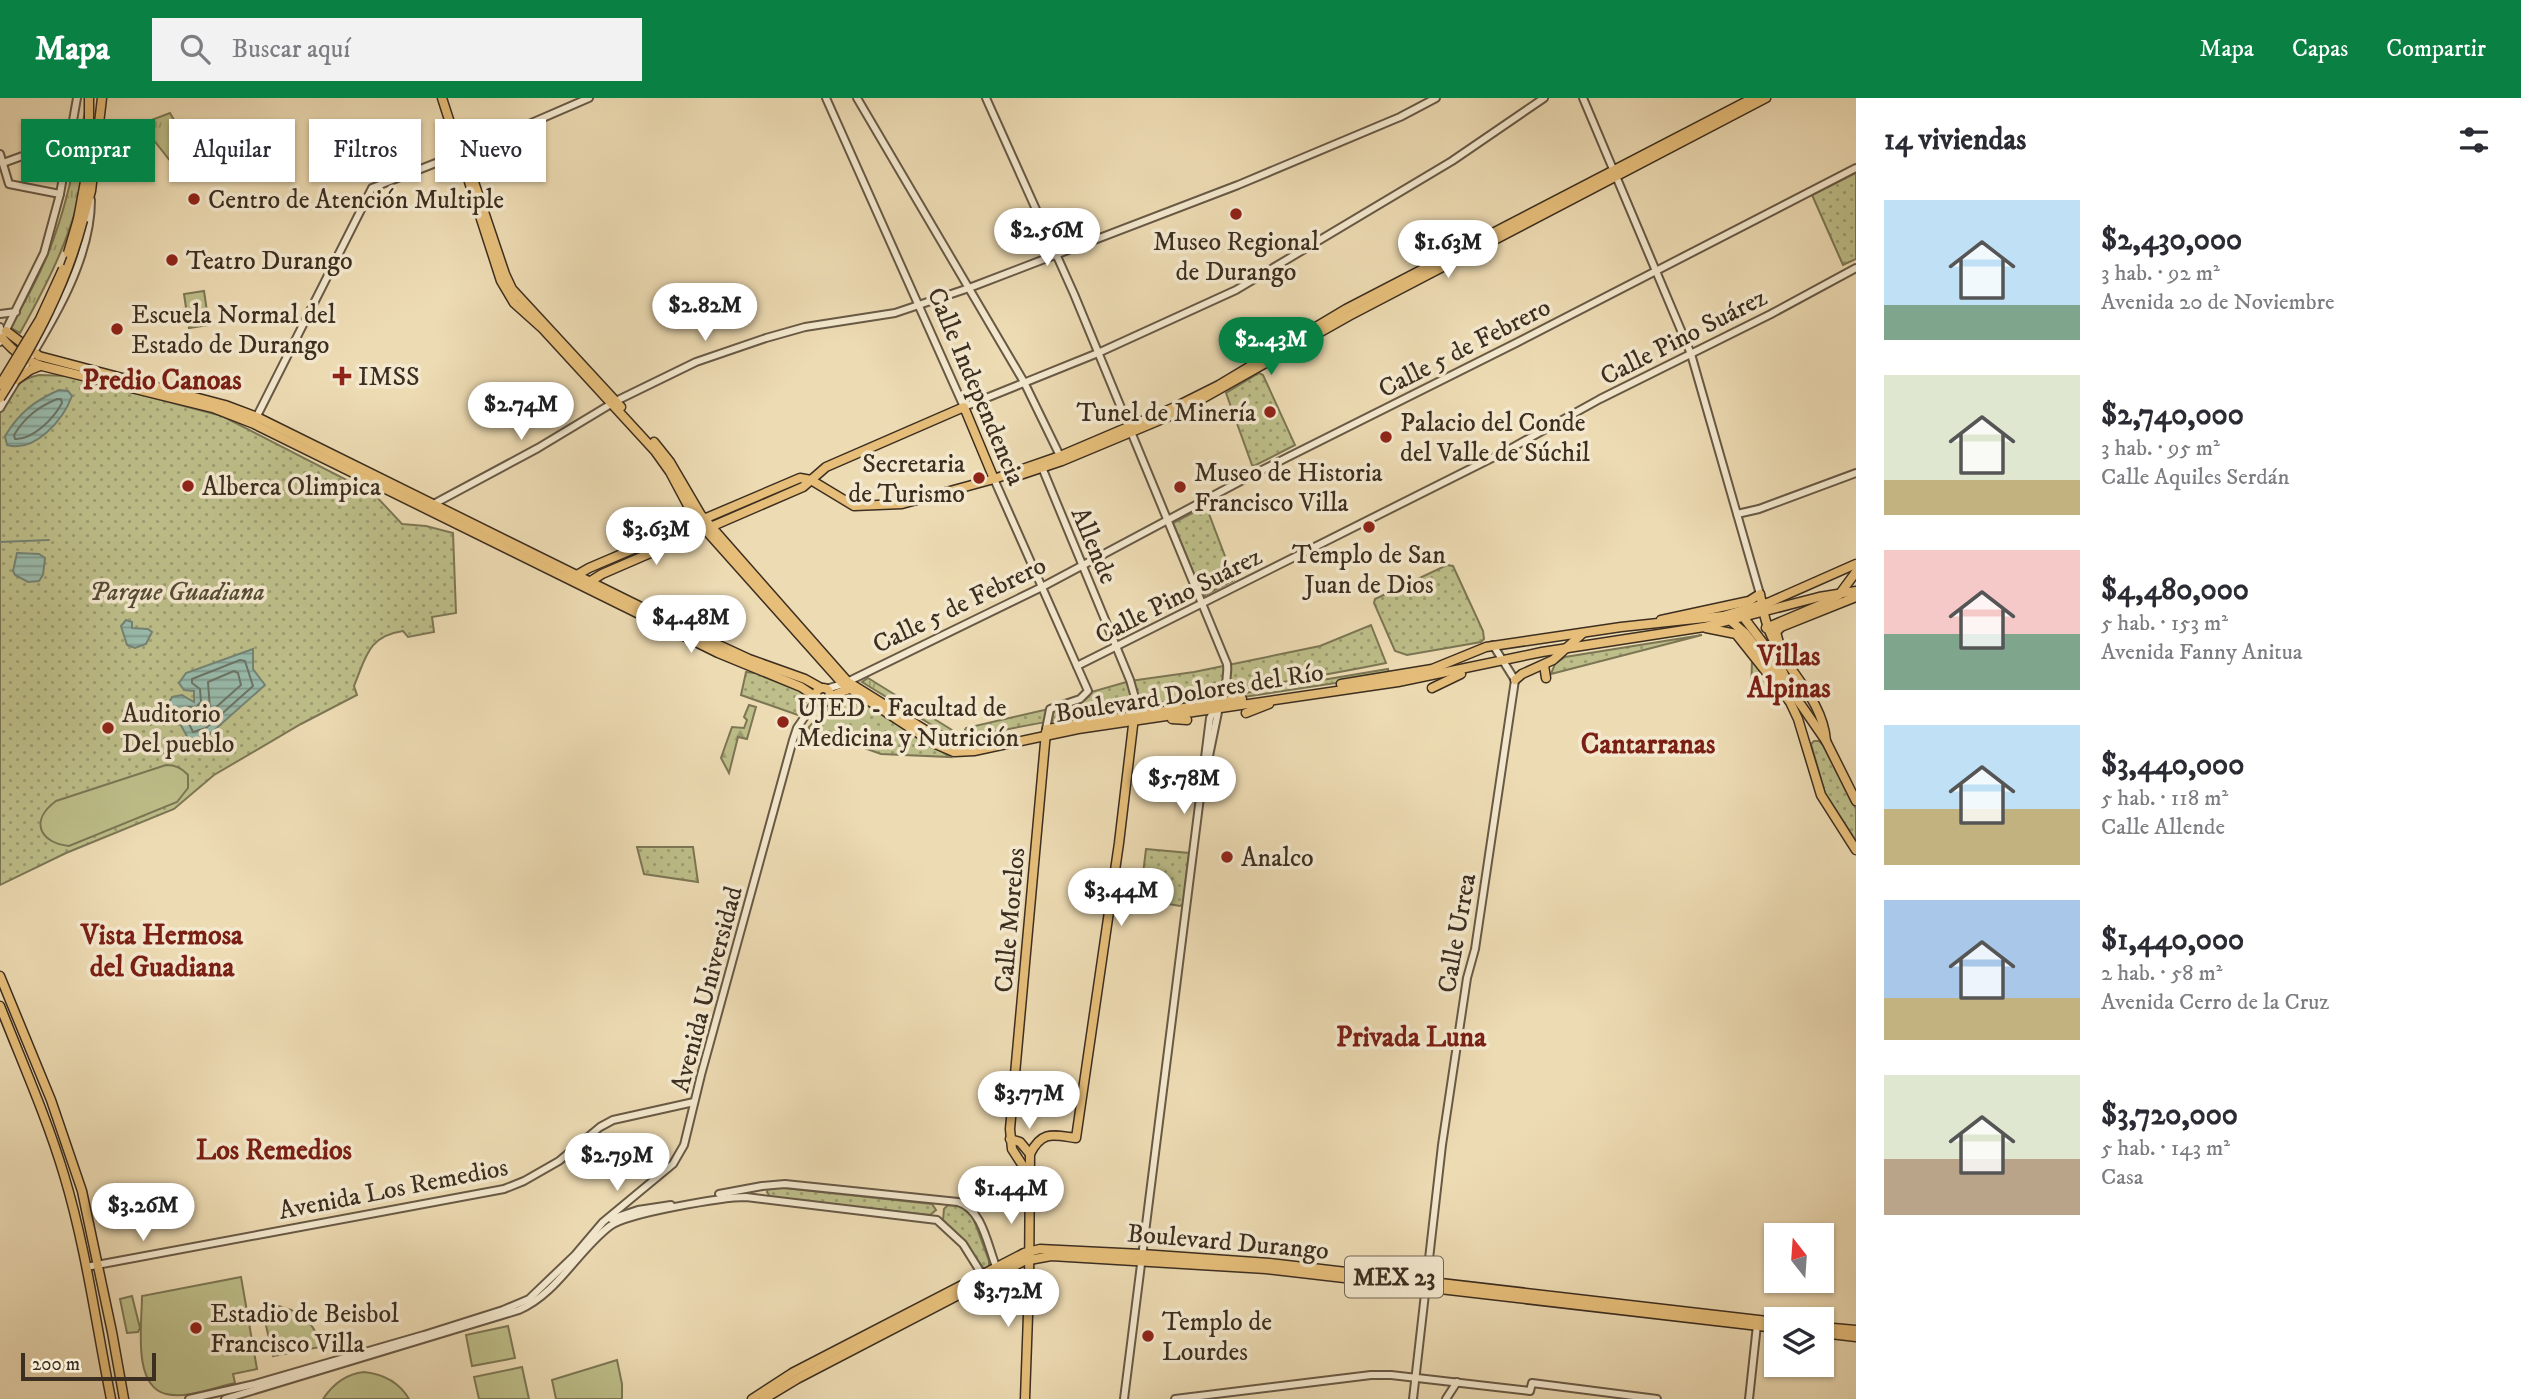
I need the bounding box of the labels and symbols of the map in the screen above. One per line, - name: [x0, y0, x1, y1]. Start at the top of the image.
- place label: Centro de Atención Multiple: [208, 184, 504, 217]
- marker: Centro de Atención Multiple: [186, 191, 202, 207]
- marker: Museo Regional de Durango: [1228, 206, 1244, 222]
- pin: $2.56M: [990, 208, 1104, 268]
- pin: $1.63M: [1391, 220, 1505, 280]
- place label: Museo Regional de Durango: [1153, 226, 1319, 289]
- place label: Teatro Durango: [186, 245, 353, 278]
- marker: Teatro Durango: [164, 252, 180, 268]
- street label: Calle Pino Suárez: [1595, 281, 1773, 394]
- street label: Calle Independencia: [919, 283, 1032, 490]
- pin: $2.82M: [648, 284, 762, 343]
- street label: Calle 5 de Febrero: [1373, 291, 1556, 406]
- place label: Escuela Normal del Estado de Durango: [131, 299, 336, 362]
- pin: $2.43M: [1214, 317, 1328, 377]
- marker: Escuela Normal del Estado de Durango: [109, 321, 125, 337]
- place label: IMSS: [358, 361, 420, 394]
- district label: Predio Canoas: [83, 363, 242, 398]
- marker: IMSS: [332, 366, 352, 386]
- pin: $2.74M: [464, 382, 578, 442]
- place label: Tunel de Minería: [1077, 397, 1256, 430]
- marker: Tunel de Minería: [1262, 404, 1278, 420]
- place label: Palacio del Conde del Valle de Súchil: [1400, 407, 1590, 470]
- marker: Palacio del Conde del Valle de Súchil: [1378, 429, 1394, 445]
- place label: Secretaria de Turismo: [848, 448, 965, 511]
- place label: Museo de Historia Francisco Villa: [1194, 457, 1382, 520]
- marker: Secretaria de Turismo: [971, 470, 987, 486]
- place label: Alberca Olimpica: [202, 471, 381, 504]
- marker: Alberca Olimpica: [180, 478, 196, 494]
- marker: Museo de Historia Francisco Villa: [1172, 479, 1188, 495]
- street label: Allende: [1063, 502, 1124, 589]
- pin: $3.63M: [599, 508, 713, 567]
- marker: Templo de San Juan de Dios: [1361, 519, 1377, 535]
- place label: Templo de San Juan de Dios: [1292, 539, 1446, 602]
- street label: Calle Pino Suárez: [1090, 540, 1268, 653]
- street label: Calle 5 de Febrero: [868, 549, 1052, 662]
- park label: Parque Guadiana: [89, 576, 265, 609]
- pin: $4.48M: [634, 596, 748, 655]
- district label: Villas Alpinas: [1746, 639, 1831, 706]
- street label: Boulevard Dolores del Río: [1053, 656, 1326, 731]
- place label: UJED - Facultad de Medicina y Nutrición: [797, 692, 1019, 755]
- place label: Auditorio Del pueblo: [122, 698, 234, 761]
- marker: UJED - Facultad de Medicina y Nutrición: [775, 714, 791, 730]
- marker: Auditorio Del pueblo: [100, 720, 116, 736]
- district label: Cantarranas: [1581, 727, 1716, 762]
- pin: $5.78M: [1127, 756, 1241, 816]
- place label: Analco: [1241, 842, 1314, 875]
- street label: Calle Morelos: [988, 846, 1033, 994]
- marker: Analco: [1219, 849, 1235, 865]
- pin: $3.44M: [1064, 868, 1178, 928]
- street label: Calle Urrea: [1431, 871, 1484, 996]
- street label: Avenida Universidad: [664, 883, 751, 1096]
- district label: Vista Hermosa del Guadiana: [80, 918, 244, 985]
- district label: Privada Luna: [1336, 1020, 1487, 1055]
- pin: $3.77M: [972, 1072, 1086, 1131]
- district label: Los Remedios: [196, 1133, 353, 1168]
- pin: $2.79M: [560, 1134, 674, 1193]
- street label: Avenida Los Remedios: [276, 1151, 511, 1228]
- pin: $1.44M: [954, 1166, 1068, 1226]
- pin: $3.26M: [86, 1184, 200, 1243]
- street label: Boulevard Durango: [1126, 1217, 1330, 1268]
- north arrow: [1764, 1223, 1834, 1293]
- road number: MEX 23: [1345, 1256, 1443, 1297]
- pin: $3.72M: [951, 1270, 1065, 1329]
- place label: Estadio de Beisbol Francisco Villa: [210, 1298, 399, 1361]
- place label: Templo de Lourdes: [1162, 1306, 1272, 1369]
- marker: Estadio de Beisbol Francisco Villa: [188, 1320, 204, 1336]
- marker: Templo de Lourdes: [1140, 1328, 1156, 1344]
- scale bar: [21, 1350, 156, 1382]

